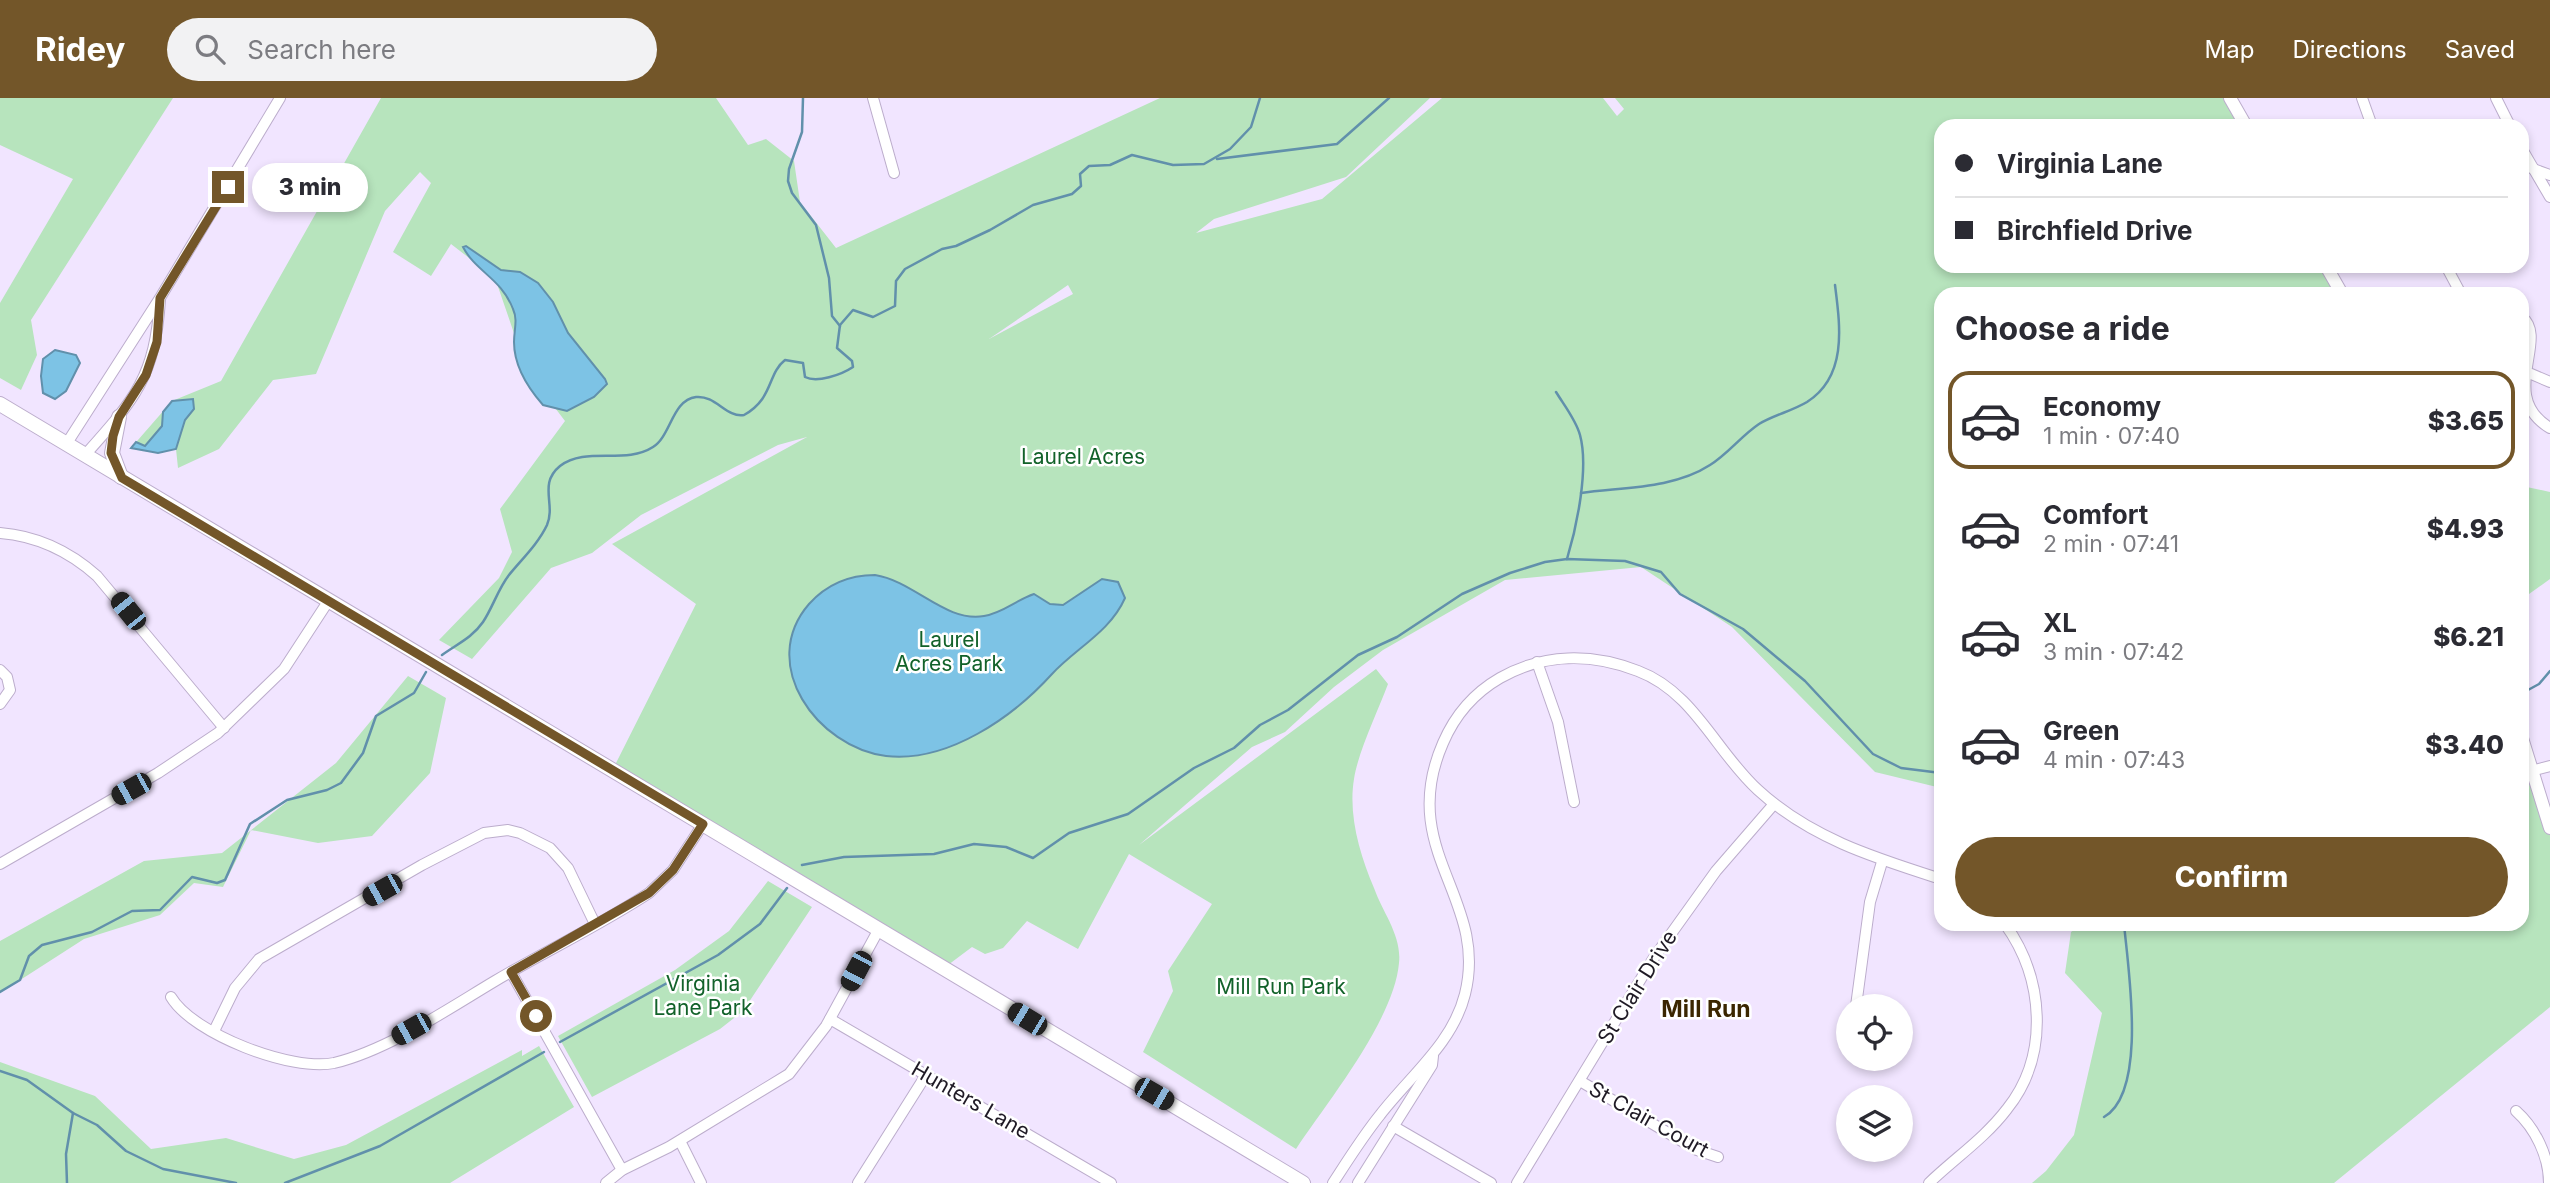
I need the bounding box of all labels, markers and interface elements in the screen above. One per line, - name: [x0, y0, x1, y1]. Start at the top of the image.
- search box: [167, 18, 657, 81]
- text: Ridey: [35, 29, 125, 69]
- icon: search: [191, 30, 229, 68]
- text: Search here: [247, 34, 396, 65]
- text: Map: [2205, 35, 2254, 64]
- text: Directions: [2292, 35, 2407, 64]
- text: Saved: [2445, 35, 2515, 64]
- text: Virginia Lane: [1997, 148, 2163, 179]
- callout: 3 min: [252, 162, 368, 212]
- route end: [212, 171, 244, 203]
- text: 3 min: [279, 173, 341, 201]
- text: Birchfield Drive: [1997, 215, 2193, 246]
- text: Choose a ride: [1955, 309, 2170, 348]
- icon: car: [1959, 389, 2022, 452]
- text: Economy: [2043, 391, 2161, 422]
- text: $3.65: [2428, 405, 2504, 436]
- text: 1 min · 07:40: [2043, 422, 2180, 450]
- park label: Laurel Acres: [1021, 444, 1145, 469]
- icon: car: [1959, 497, 2022, 560]
- text: Comfort: [2043, 499, 2148, 530]
- text: $4.93: [2427, 513, 2504, 544]
- text: 2 min · 07:41: [2043, 530, 2179, 558]
- car: [107, 588, 150, 634]
- icon: car: [1959, 605, 2022, 668]
- text: XL: [2043, 607, 2077, 638]
- text: $6.21: [2433, 621, 2504, 652]
- park label: Laurel Acres Park: [895, 627, 1004, 676]
- text: 3 min · 07:42: [2043, 638, 2184, 666]
- icon: car: [1959, 713, 2022, 776]
- text: Green: [2043, 715, 2120, 746]
- text: $3.40: [2425, 729, 2504, 760]
- text: 4 min · 07:43: [2043, 746, 2185, 774]
- car: [108, 770, 155, 808]
- button: Confirm: [1955, 837, 2508, 917]
- car: [359, 871, 406, 909]
- street label: St Clair Drive: [1592, 925, 1682, 1049]
- car: [837, 948, 876, 994]
- park label: Virginia Lane Park: [653, 971, 753, 1020]
- park label: Mill Run Park: [1216, 974, 1346, 999]
- map controls: [1836, 994, 1913, 1162]
- button: locate: [1836, 994, 1913, 1071]
- district label: Mill Run: [1661, 995, 1751, 1023]
- car: [1004, 999, 1051, 1039]
- route start: [520, 1000, 552, 1032]
- car: [388, 1010, 435, 1048]
- street label: Hunters Lane: [907, 1056, 1035, 1144]
- car: [1131, 1074, 1178, 1114]
- street label: St Clair Court: [1585, 1076, 1713, 1162]
- button: layers: [1836, 1085, 1913, 1162]

